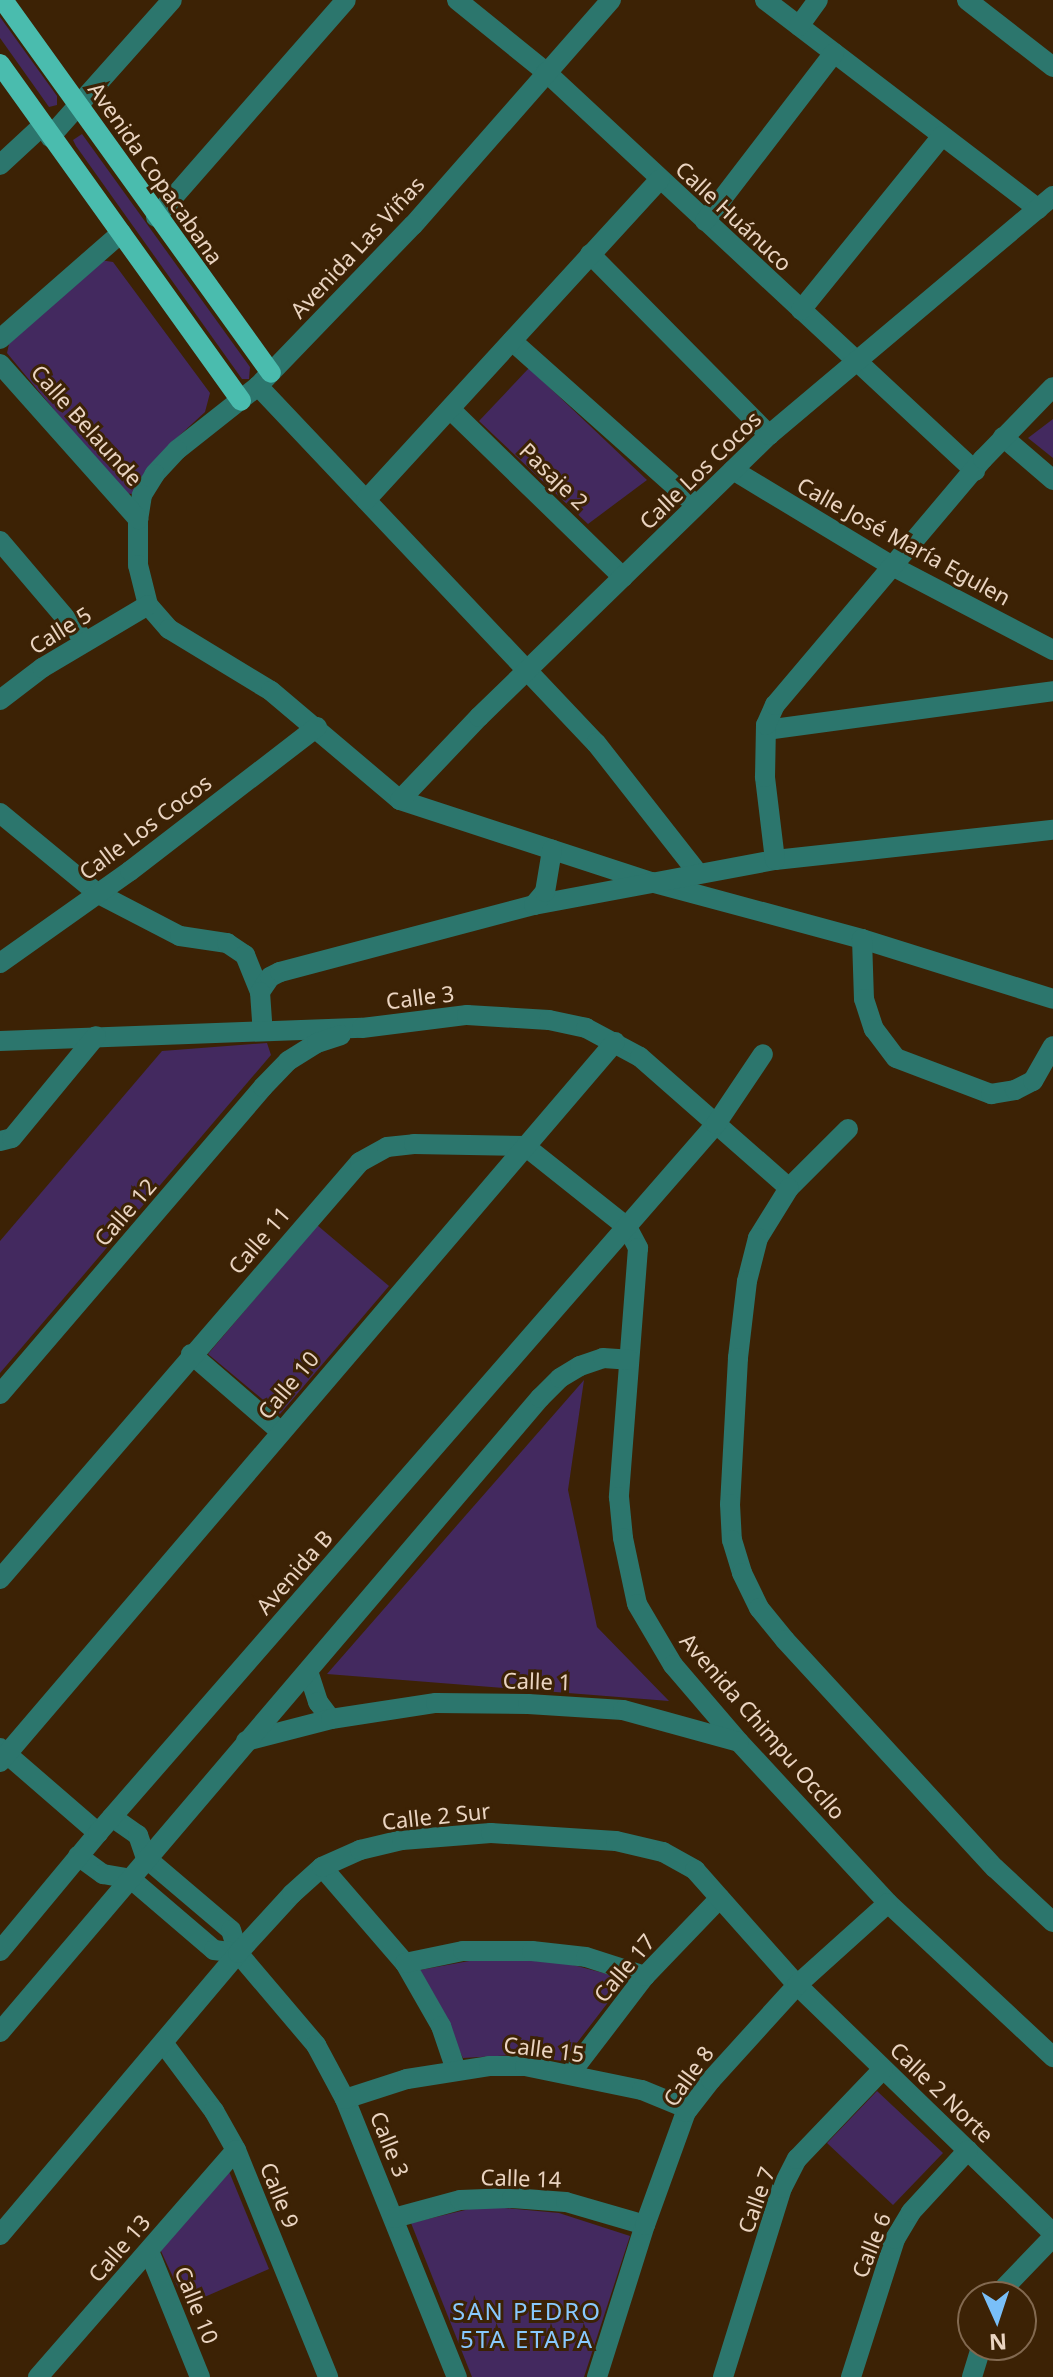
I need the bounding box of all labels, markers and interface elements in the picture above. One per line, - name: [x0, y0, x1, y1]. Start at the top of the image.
- street label: Avenida Copacabana: [83, 77, 229, 269]
- street label: Calle Huánuco: [671, 156, 797, 276]
- street label: Avenida Las Viñas: [285, 171, 429, 323]
- street label: Calle Belaunde: [26, 359, 148, 491]
- street label: Calle Los Cocos: [634, 405, 766, 535]
- street label: Pasaje 2: [514, 437, 594, 515]
- street label: Calle José María Egulen: [793, 471, 1015, 611]
- street label: Calle 5: [24, 601, 96, 659]
- street label: Calle Los Cocos: [74, 769, 216, 885]
- street label: Calle 3: [384, 980, 456, 1014]
- street label: Calle 12: [89, 1173, 161, 1251]
- street label: Calle 11: [223, 1201, 295, 1279]
- street label: Calle 10: [252, 1346, 324, 1424]
- street label: Avenida B: [250, 1525, 338, 1619]
- street label: Avenida Chimpu Occllo: [675, 1628, 851, 1824]
- street label: Calle 1: [502, 1667, 572, 1695]
- street label: Calle 2 Sur: [381, 1797, 491, 1835]
- street label: Calle 17: [588, 1929, 660, 2007]
- street label: Calle 15: [502, 2031, 586, 2067]
- street label: Calle 2 Norte: [885, 2036, 999, 2148]
- street label: Calle 8: [657, 2041, 719, 2111]
- street label: Calle 3: [365, 2107, 415, 2181]
- street label: Calle 9: [255, 2158, 305, 2232]
- street label: Calle 14: [480, 2163, 562, 2193]
- street label: Calle 7: [732, 2163, 780, 2237]
- street label: Calle 6: [846, 2208, 896, 2282]
- street label: Calle 13: [83, 2209, 155, 2287]
- street label: Calle 10: [170, 2263, 224, 2347]
- north arrow: [957, 2281, 1037, 2361]
- district label: SAN PEDRO 5TA ETAPA: [452, 2297, 602, 2353]
- text: N: [988, 2328, 1008, 2358]

